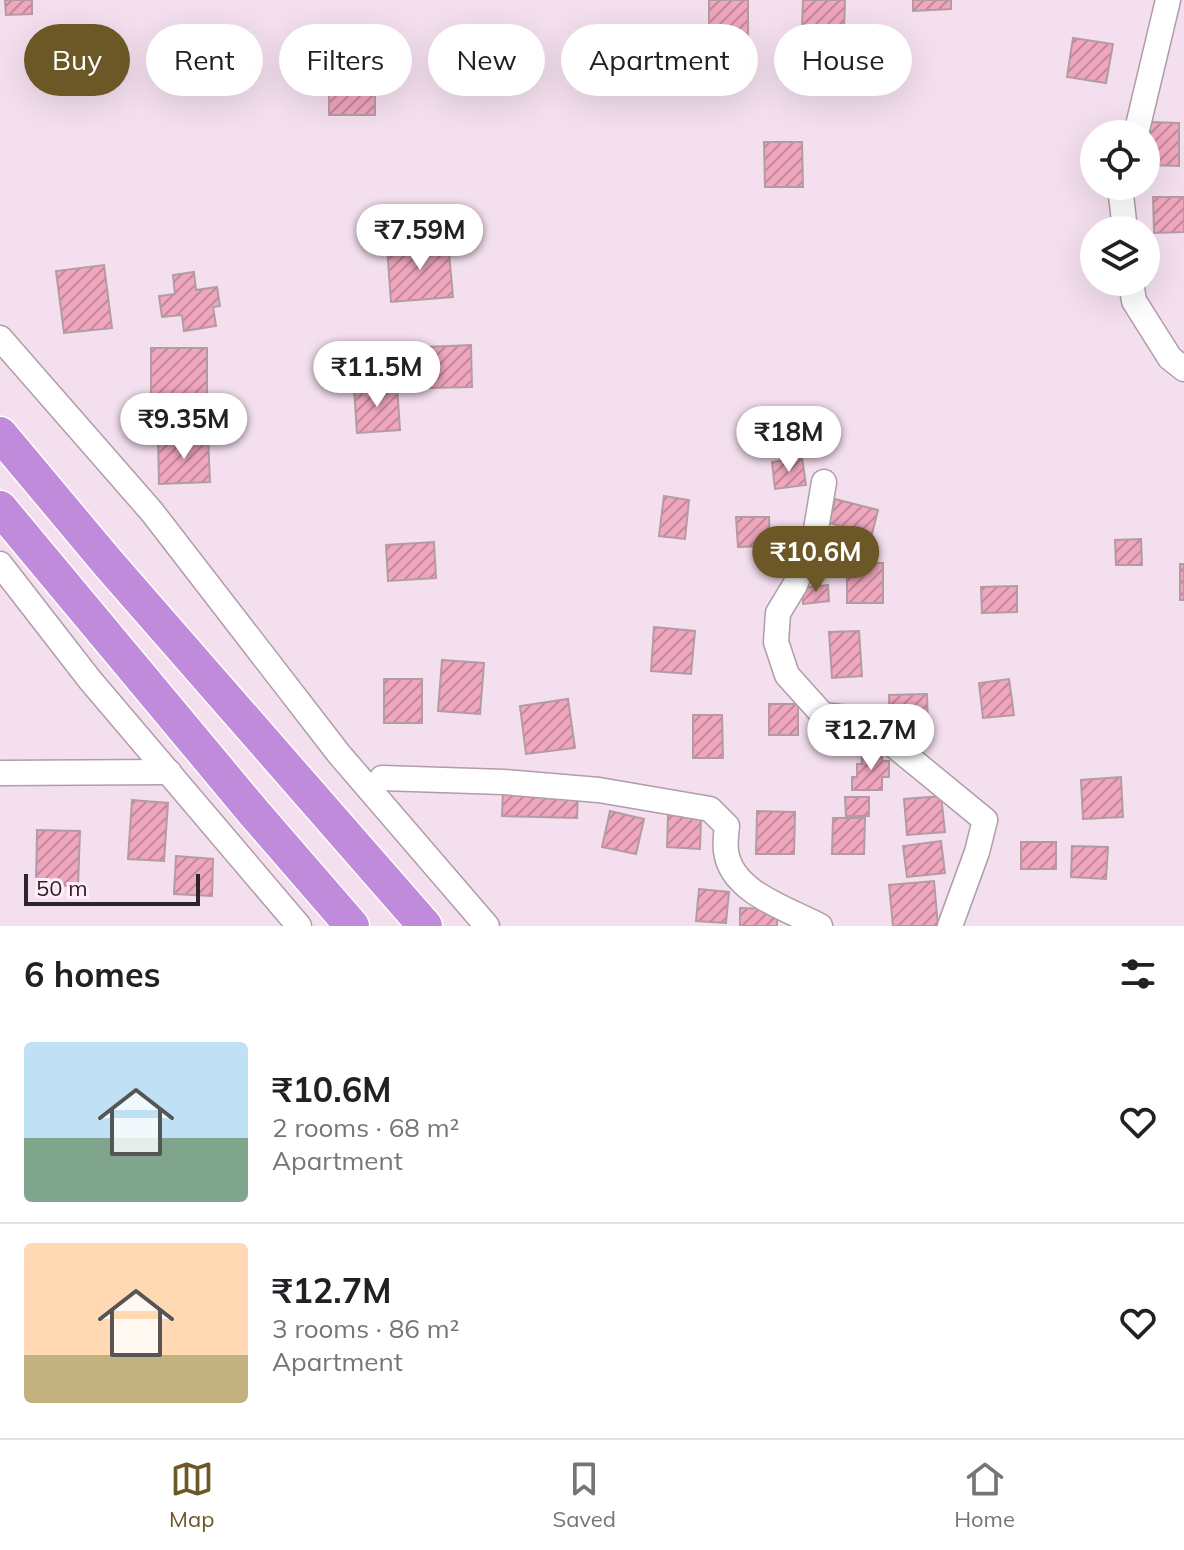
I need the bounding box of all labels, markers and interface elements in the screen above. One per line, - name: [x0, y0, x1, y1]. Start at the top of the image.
- chip: Buy: [24, 24, 130, 96]
- chip: Rent: [146, 24, 263, 96]
- chip: Filters: [279, 24, 412, 96]
- chip: New: [428, 24, 545, 96]
- chip: Apartment: [561, 24, 758, 96]
- chip: House: [774, 24, 912, 96]
- map controls: [1080, 120, 1160, 296]
- button: locate: [1080, 120, 1160, 200]
- pin: ₹7.59M: [355, 204, 485, 272]
- text: ₹7.59M: [374, 213, 466, 246]
- button: layers: [1080, 216, 1160, 296]
- pin: ₹11.5M: [312, 341, 442, 409]
- text: ₹11.5M: [331, 350, 423, 383]
- pin: ₹9.35M: [119, 393, 249, 461]
- text: ₹9.35M: [138, 402, 230, 435]
- pin: ₹18M: [742, 406, 836, 474]
- text: ₹18M: [754, 415, 824, 448]
- pin: ₹10.6M: [751, 526, 881, 594]
- text: ₹10.6M: [770, 535, 862, 568]
- pin: ₹12.7M: [806, 704, 936, 772]
- text: ₹12.7M: [825, 713, 917, 746]
- scale bar: [24, 870, 200, 906]
- text: 50 m: [36, 874, 87, 902]
- icon: filters: [1116, 952, 1160, 996]
- text: 6 homes: [24, 953, 161, 996]
- text: ₹10.6M: [272, 1068, 392, 1111]
- icon: home: [88, 1074, 184, 1170]
- icon: heart: [1116, 1100, 1160, 1144]
- text: 2 rooms · 68 m²: [272, 1111, 459, 1144]
- text: Apartment: [272, 1144, 403, 1177]
- text: ₹12.7M: [272, 1269, 392, 1312]
- icon: home: [88, 1275, 184, 1371]
- icon: heart: [1116, 1301, 1160, 1345]
- text: 3 rooms · 86 m²: [272, 1312, 459, 1345]
- text: Apartment: [272, 1345, 403, 1378]
- tab: Map: [169, 1457, 214, 1533]
- tab: Saved: [553, 1457, 616, 1533]
- tab: Home: [954, 1457, 1015, 1533]

